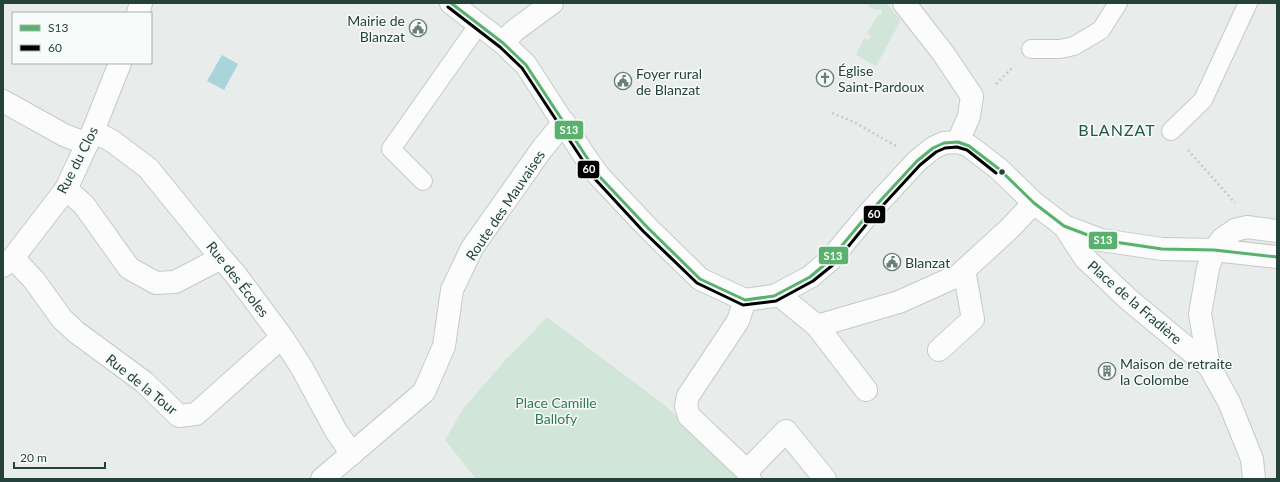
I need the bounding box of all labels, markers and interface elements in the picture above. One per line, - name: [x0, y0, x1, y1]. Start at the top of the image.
- legend: [12, 12, 152, 64]
- place label: Mairie de Blanzat: [347, 12, 405, 45]
- public building icon: Mairie de Blanzat: [408, 18, 428, 38]
- text: S13: [48, 20, 68, 35]
- text: 60: [48, 40, 62, 55]
- place label: Église Saint-Pardoux: [838, 62, 924, 95]
- place label: Foyer rural de Blanzat: [636, 65, 702, 98]
- church icon: Église Saint-Pardoux: [815, 68, 835, 88]
- public building icon: Foyer rural de Blanzat: [613, 71, 633, 91]
- line badge: S13: [554, 120, 584, 140]
- district label: BLANZAT: [1078, 120, 1156, 139]
- text: S13: [560, 123, 578, 136]
- street label: Rue du Clos: [53, 124, 101, 196]
- street label: Route des Mauvaises: [462, 147, 548, 263]
- line badge: 60: [577, 160, 600, 179]
- text: 60: [583, 162, 596, 175]
- unlabelled marker: [997, 167, 1007, 177]
- line badge: 60: [863, 205, 886, 224]
- text: 60: [868, 207, 881, 220]
- line badge: S13: [1088, 231, 1118, 250]
- text: S13: [1094, 233, 1112, 246]
- street label: Rue des Écoles: [203, 238, 273, 320]
- line badge: S13: [818, 246, 849, 265]
- text: S13: [824, 249, 842, 262]
- public building icon: Blanzat: [882, 252, 902, 272]
- place label: Blanzat: [905, 254, 950, 271]
- street label: Place de la Fradière: [1085, 257, 1185, 347]
- street label: Rue de la Tour: [103, 350, 181, 418]
- place label: Maison de retraite la Colombe: [1120, 355, 1232, 388]
- building icon: Maison de retraite la Colombe: [1097, 361, 1117, 381]
- park label: Place Camille Ballofy: [515, 394, 597, 427]
- scale bar: [14, 444, 105, 470]
- text: 20 m: [20, 450, 47, 465]

